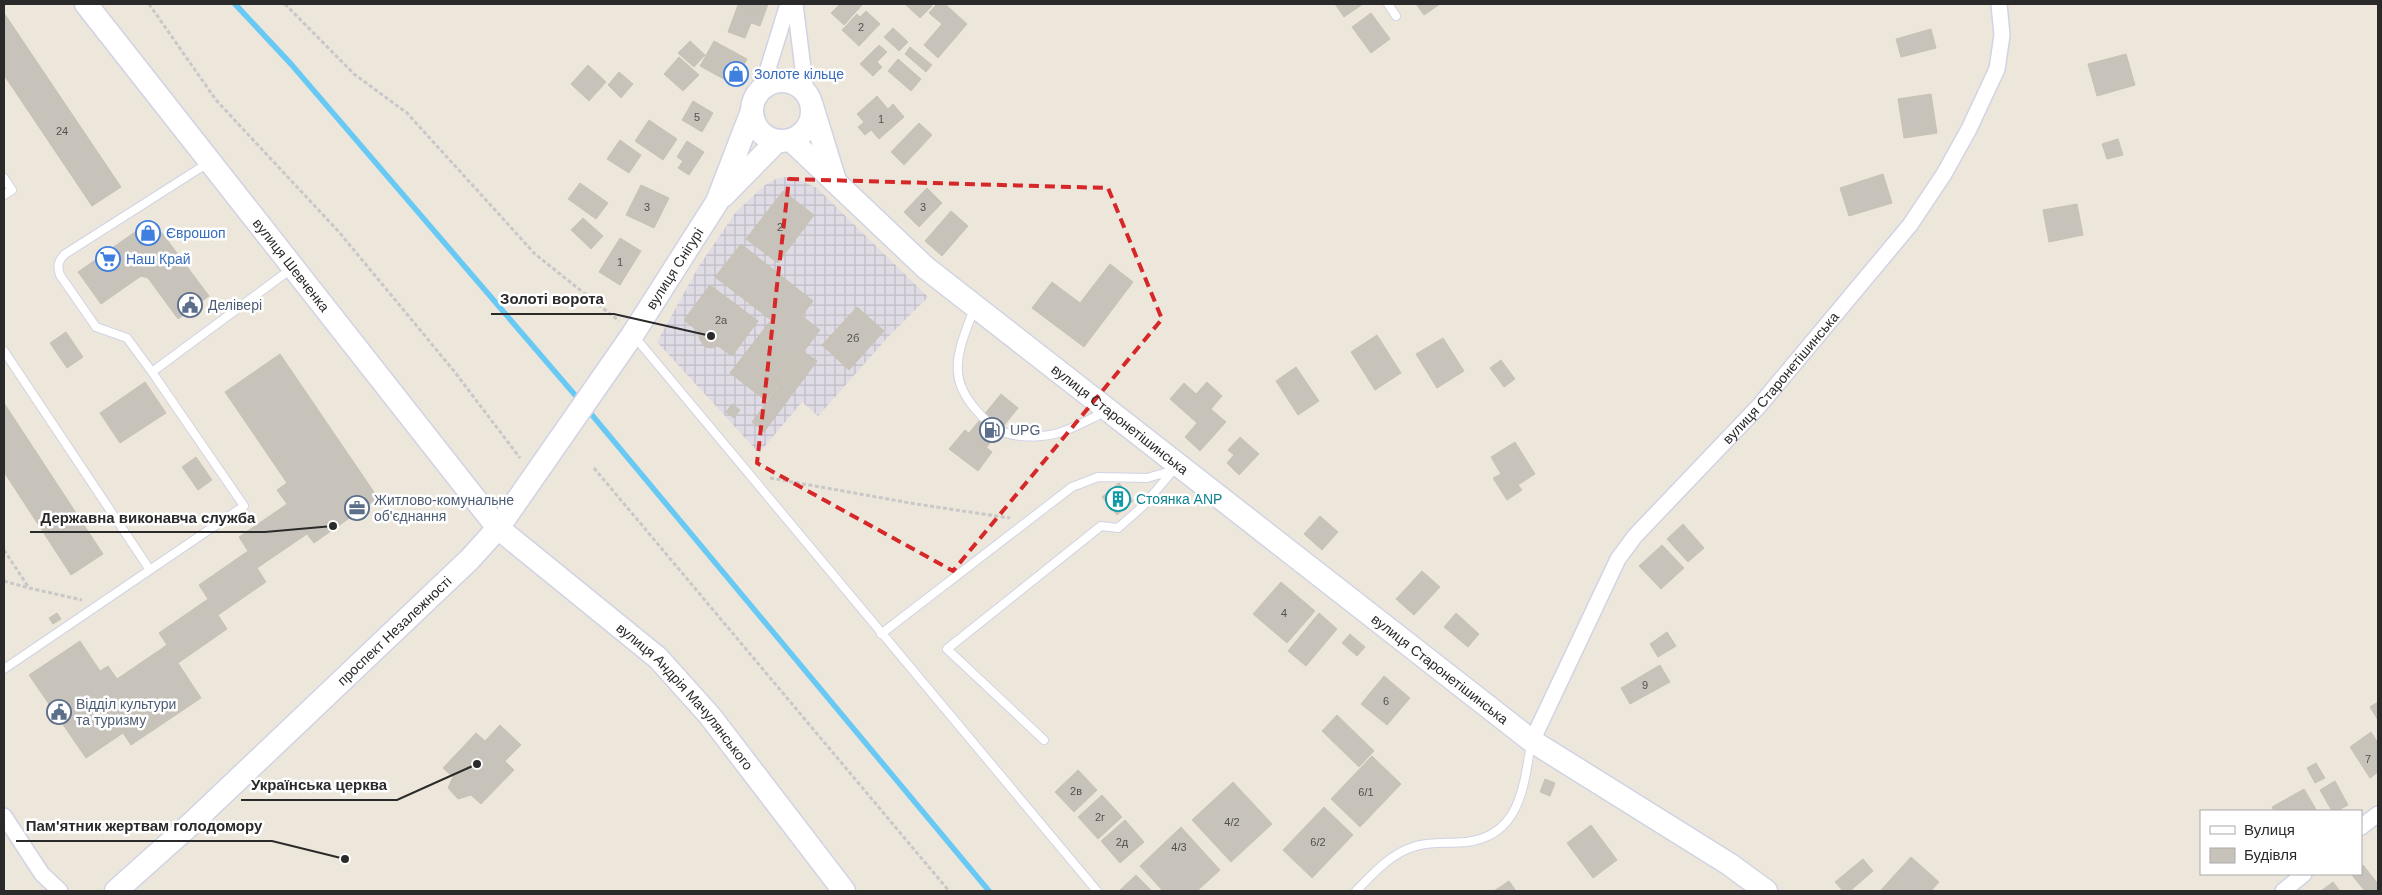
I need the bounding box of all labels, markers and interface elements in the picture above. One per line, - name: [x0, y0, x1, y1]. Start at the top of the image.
- house number: 2: [858, 21, 864, 33]
- shop icon: Золоте кільце: [723, 61, 749, 87]
- place label: Золоте кільце: [754, 66, 844, 82]
- house number: 5: [694, 111, 700, 123]
- house number: 1: [878, 113, 884, 125]
- house number: 24: [56, 125, 68, 137]
- house number: 3: [644, 201, 650, 213]
- house number: 3: [920, 201, 926, 213]
- street label: вулиця Шевченка: [250, 215, 333, 315]
- shop icon: Єврошоп: [135, 220, 161, 246]
- house number: 2: [777, 221, 783, 233]
- place label: Єврошоп: [166, 225, 226, 241]
- street label: вулиця Снігурі: [643, 225, 706, 312]
- supermarket icon: Наш Край: [95, 246, 121, 272]
- place label: Наш Край: [126, 251, 191, 267]
- house number: 1: [617, 256, 623, 268]
- callout: Золоті ворота: [491, 284, 614, 314]
- text: Золоті ворота: [500, 290, 605, 307]
- public building icon: Делівері: [177, 292, 203, 318]
- place label: Делівері: [208, 297, 262, 313]
- street label: вулиця Старонетішинська: [1719, 309, 1842, 447]
- house number: 2а: [715, 314, 728, 326]
- house number: 2б: [847, 332, 859, 344]
- street label: вулиця Старонетішинська: [1048, 361, 1192, 478]
- fuel station icon: UPG: [979, 417, 1005, 443]
- place label: UPG: [1010, 422, 1040, 438]
- building icon: Стоянка ANP: [1105, 486, 1131, 512]
- place label: Стоянка ANP: [1136, 491, 1222, 507]
- place label: Житлово-комунальне об'єднання: [374, 492, 514, 524]
- office icon: Житлово-комунальне об'єднання: [344, 495, 370, 521]
- callout: Державна виконавча служба: [30, 502, 265, 532]
- text: Державна виконавча служба: [41, 509, 256, 526]
- street label: проспект Незалежності: [334, 573, 455, 689]
- house number: 4: [1281, 607, 1287, 619]
- street label: вулиця Старонетішинська: [1368, 611, 1512, 728]
- street label: вулиця Андрія Мачулянського: [613, 620, 756, 773]
- house number: 9: [1642, 679, 1648, 691]
- house number: 6: [1383, 695, 1389, 707]
- place label: Відділ культури та туризму: [76, 696, 176, 728]
- public building icon: Відділ культури та туризму: [46, 699, 72, 725]
- house number: 7: [2365, 753, 2371, 765]
- callout: Українська церква: [241, 770, 397, 800]
- text: Українська церква: [251, 776, 388, 793]
- house number: 2в: [1070, 785, 1082, 797]
- house number: 6/1: [1358, 786, 1374, 798]
- legend: [2200, 810, 2362, 875]
- callout: Пам'ятник жертвам голодомору: [16, 811, 272, 841]
- house number: 2г: [1095, 811, 1105, 823]
- house number: 4/2: [1224, 816, 1240, 828]
- text: Пам'ятник жертвам голодомору: [26, 817, 263, 834]
- text: Вулиця: [2244, 821, 2295, 838]
- house number: 2д: [1116, 836, 1129, 848]
- house number: 6/2: [1310, 836, 1326, 848]
- house number: 4/3: [1171, 841, 1187, 853]
- text: Будівля: [2244, 846, 2297, 863]

